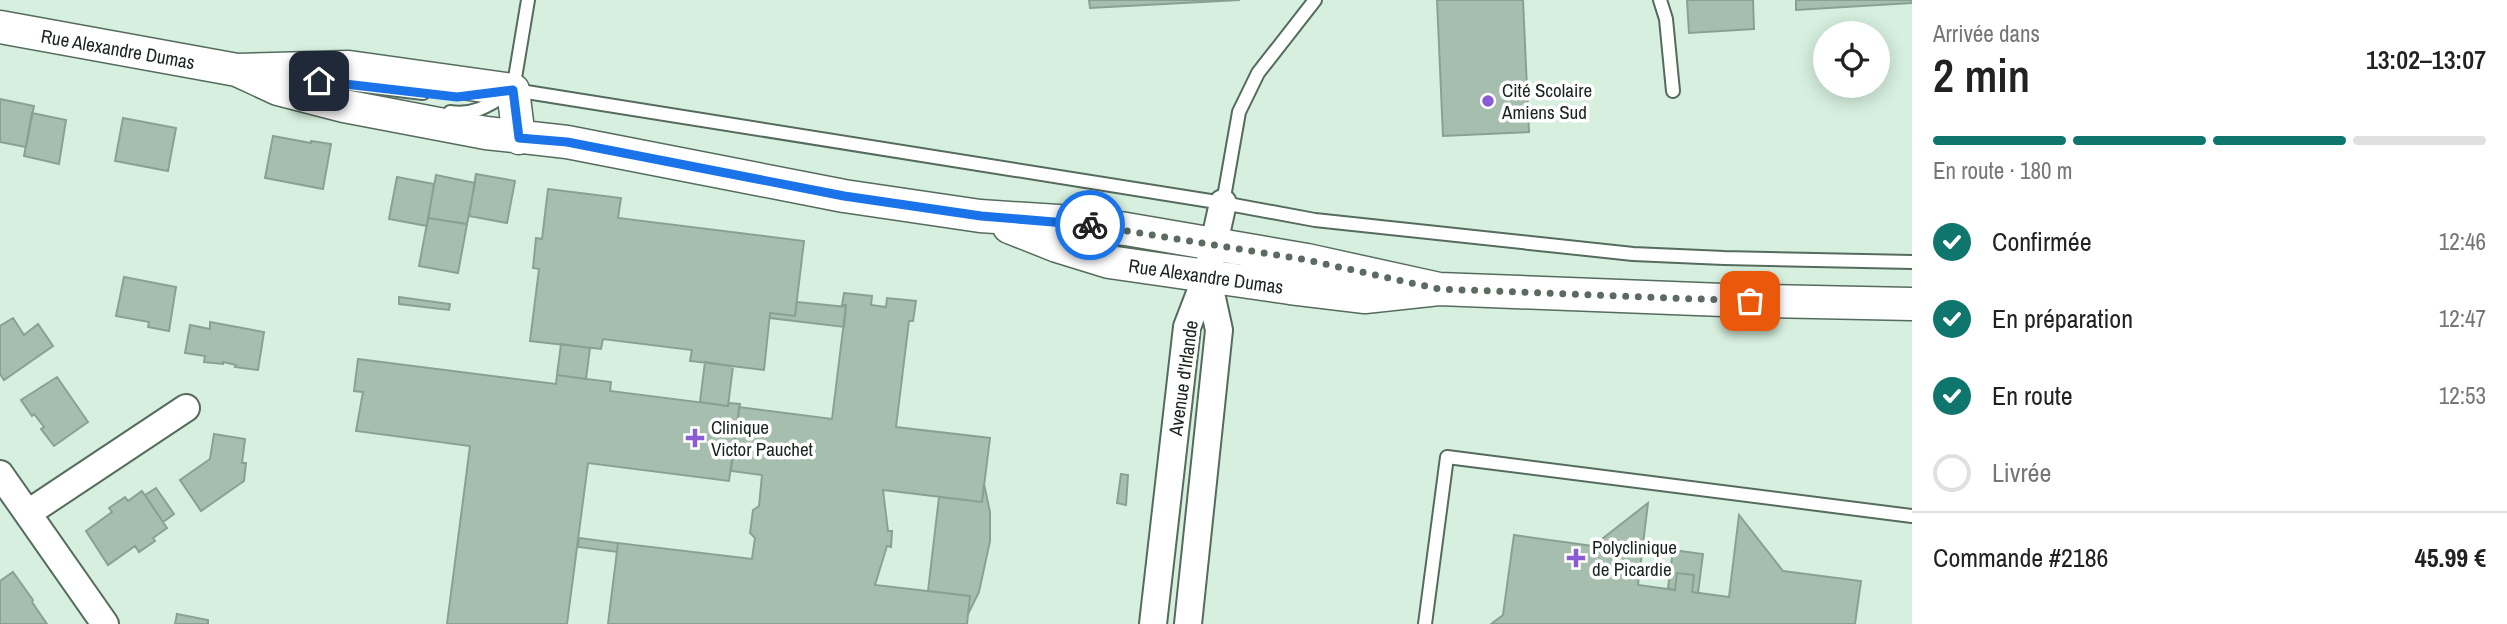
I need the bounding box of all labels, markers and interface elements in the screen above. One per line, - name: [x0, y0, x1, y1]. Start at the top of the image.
- text: Arrivée dans: [1933, 18, 2040, 49]
- map controls: [1813, 21, 1890, 98]
- button: locate: [1813, 21, 1890, 98]
- street label: Rue Alexandre Dumas: [39, 23, 197, 75]
- text: 13:02–13:07: [2366, 42, 2486, 77]
- text: 2 min: [1933, 44, 2030, 106]
- pin: [289, 51, 349, 111]
- icon: home: [300, 62, 338, 100]
- place label: Cité Scolaire Amiens Sud: [1501, 77, 1592, 125]
- marker: Cité Scolaire Amiens Sud: [1480, 93, 1496, 109]
- text: En route · 180 m: [1933, 155, 2072, 186]
- courier: [1055, 190, 1125, 260]
- icon: bike: [1071, 206, 1109, 244]
- icon: check: [1933, 223, 1971, 261]
- text: Confirmée: [1992, 224, 2092, 259]
- text: 12:46: [2439, 226, 2486, 257]
- street label: Rue Alexandre Dumas: [1127, 252, 1285, 300]
- pin: [1720, 271, 1780, 331]
- icon: bag: [1731, 282, 1769, 320]
- icon: check: [1933, 300, 1971, 338]
- text: En préparation: [1992, 301, 2133, 336]
- text: 12:47: [2439, 303, 2486, 334]
- street label: Avenue d'Irlande: [1162, 319, 1204, 438]
- icon: check: [1933, 377, 1971, 415]
- text: En route: [1992, 378, 2073, 413]
- text: 12:53: [2439, 380, 2486, 411]
- place label: Clinique Victor Pauchet: [711, 414, 814, 462]
- marker: Clinique Victor Pauchet: [685, 428, 705, 448]
- text: Livrée: [1992, 455, 2051, 490]
- place label: Polyclinique de Picardie: [1592, 534, 1677, 582]
- text: Commande #2186: [1933, 540, 2108, 575]
- text: 45.99 €: [2415, 540, 2486, 575]
- marker: Polyclinique de Picardie: [1566, 548, 1586, 568]

